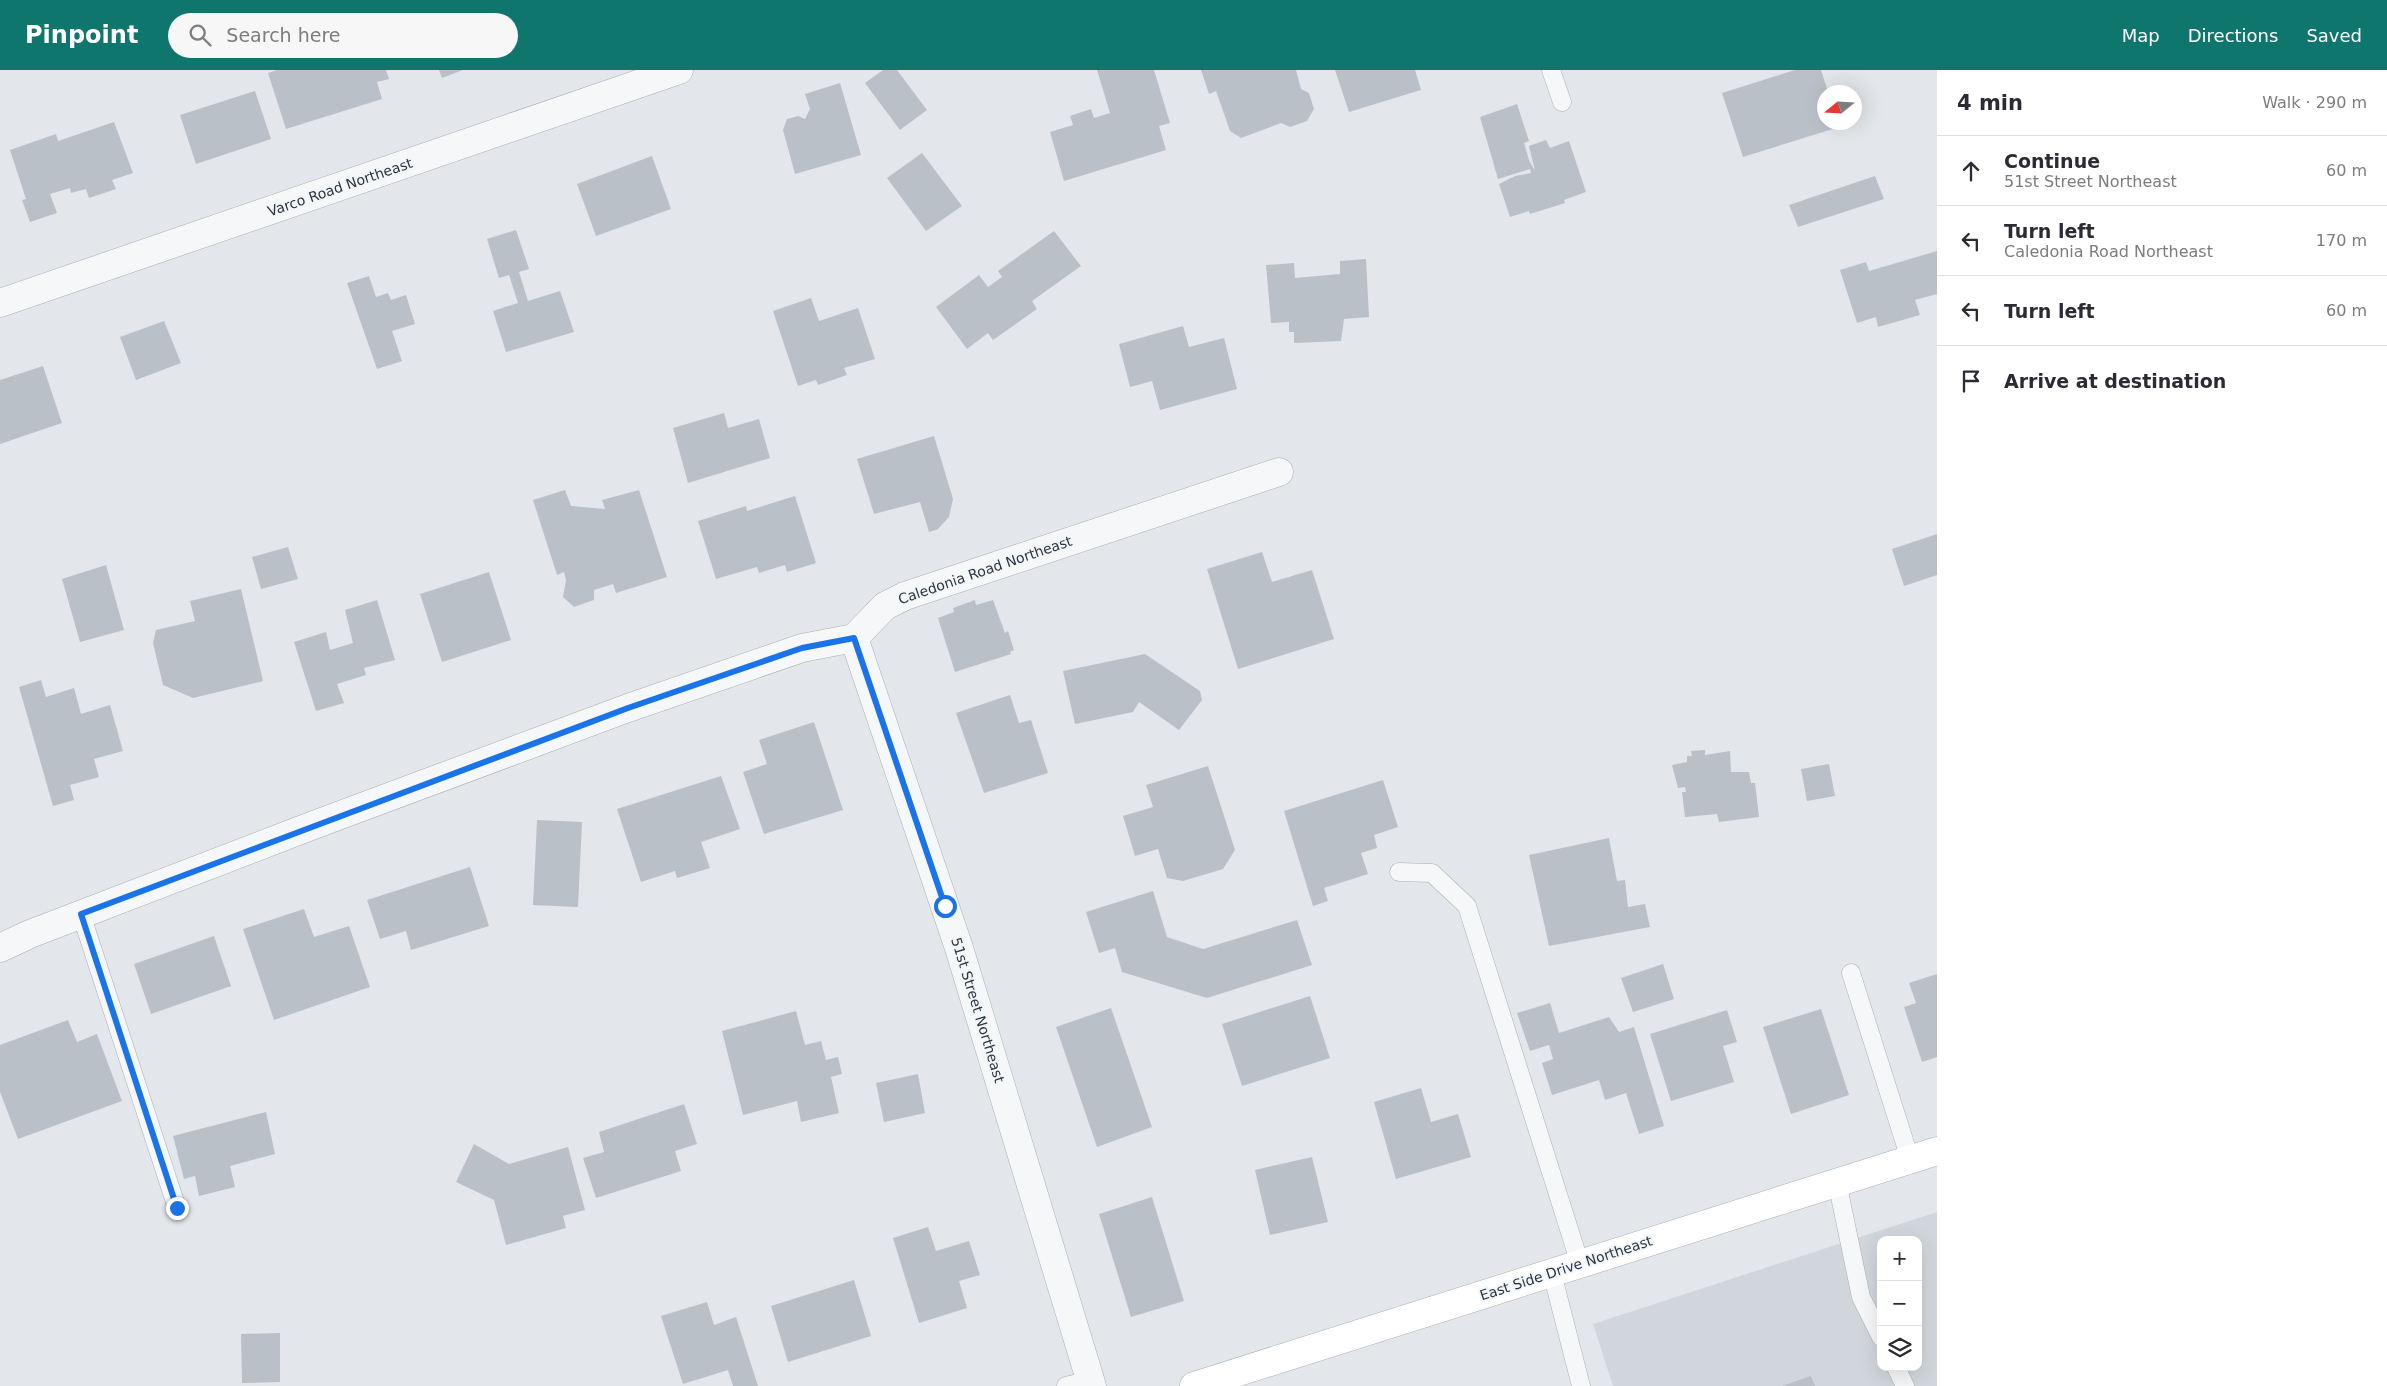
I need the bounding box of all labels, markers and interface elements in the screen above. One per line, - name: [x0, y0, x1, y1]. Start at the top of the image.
- search box: [168, 13, 518, 58]
- text: Pinpoint: [25, 21, 138, 49]
- icon: search: [186, 21, 214, 49]
- text: Search here: [226, 24, 341, 46]
- text: Map: [2122, 25, 2160, 46]
- text: Directions: [2188, 25, 2278, 46]
- text: Saved: [2306, 25, 2362, 46]
- north arrow: [1817, 85, 1862, 130]
- text: 4 min: [1957, 91, 2023, 115]
- text: Walk · 290 m: [2262, 93, 2367, 112]
- text: Continue: [2004, 150, 2100, 172]
- street label: Varco Road Northeast: [266, 155, 415, 219]
- icon: ahead: [1957, 157, 1985, 185]
- text: 60 m: [2326, 161, 2367, 180]
- text: 51st Street Northeast: [2004, 172, 2177, 191]
- text: Turn left: [2004, 220, 2095, 242]
- icon: left: [1957, 227, 1985, 255]
- text: 170 m: [2316, 231, 2367, 250]
- text: Caledonia Road Northeast: [2004, 242, 2213, 261]
- icon: left: [1957, 297, 1985, 325]
- text: Turn left: [2004, 300, 2095, 322]
- text: 60 m: [2326, 301, 2367, 320]
- icon: arrive: [1957, 367, 1985, 395]
- text: Arrive at destination: [2004, 370, 2226, 392]
- street label: Caledonia Road Northeast: [896, 533, 1075, 607]
- route start: [934, 895, 957, 918]
- street label: 51st Street Northeast: [948, 935, 1008, 1085]
- route end: [166, 1197, 189, 1220]
- street label: East Side Drive Northeast: [1478, 1232, 1655, 1303]
- map controls: [1877, 1236, 1922, 1371]
- button: +: [1877, 1236, 1922, 1281]
- button: −: [1877, 1281, 1922, 1326]
- button: layers: [1877, 1326, 1922, 1371]

